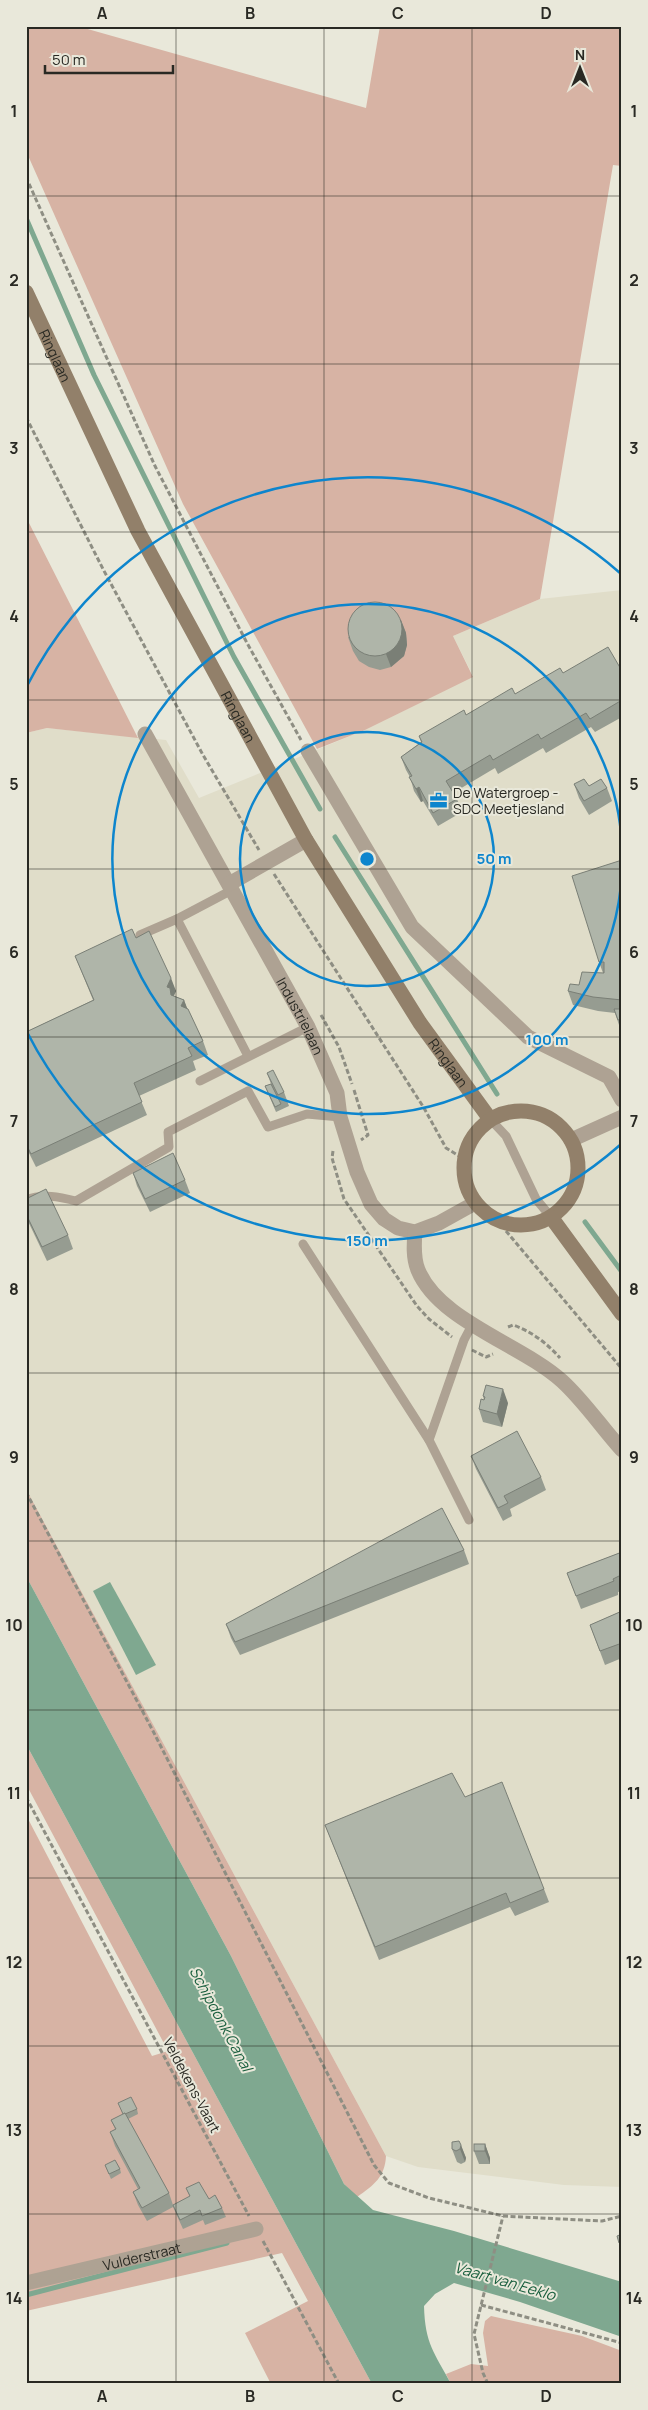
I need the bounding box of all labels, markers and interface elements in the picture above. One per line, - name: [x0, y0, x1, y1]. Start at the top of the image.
- text: A: [97, 2, 108, 24]
- text: B: [245, 2, 255, 24]
- text: C: [392, 2, 404, 24]
- text: D: [540, 2, 552, 24]
- scale bar: [45, 42, 172, 74]
- north arrow: [556, 42, 606, 92]
- text: N: [575, 45, 585, 64]
- text: 50 m: [52, 49, 86, 70]
- text: 1: [10, 100, 18, 122]
- text: 1: [630, 100, 638, 122]
- text: 2: [9, 269, 19, 291]
- text: 2: [629, 269, 639, 291]
- street label: Ringlaan: [35, 326, 76, 385]
- text: 3: [9, 437, 19, 459]
- text: 3: [629, 437, 639, 459]
- text: 4: [9, 605, 19, 627]
- text: 4: [629, 605, 639, 627]
- street label: Ringlaan: [217, 687, 261, 746]
- text: 5: [9, 773, 19, 795]
- text: 5: [629, 773, 639, 795]
- place label: De Watergroep - SDC Meetjesland: [453, 783, 564, 818]
- office icon: De Watergroep - SDC Meetjesland: [429, 790, 449, 810]
- text: 50 m: [476, 848, 512, 869]
- centre of rings: [358, 850, 376, 868]
- text: 6: [9, 941, 19, 963]
- text: 6: [629, 941, 639, 963]
- street label: Industrielaan: [273, 974, 328, 1058]
- text: 100 m: [526, 1029, 568, 1050]
- street label: Ringlaan: [425, 1034, 473, 1091]
- text: 7: [10, 1110, 18, 1132]
- text: 7: [630, 1110, 638, 1132]
- text: 150 m: [346, 1230, 388, 1251]
- text: 8: [9, 1278, 19, 1300]
- text: 8: [629, 1278, 639, 1300]
- text: 9: [9, 1446, 19, 1468]
- text: 9: [629, 1446, 639, 1468]
- text: 10: [5, 1614, 23, 1636]
- text: 10: [625, 1614, 643, 1636]
- text: 11: [7, 1782, 21, 1804]
- text: 11: [627, 1782, 641, 1804]
- text: 12: [6, 1951, 22, 1973]
- text: 12: [626, 1951, 642, 1973]
- water label: Schipdonk Canal: [185, 1963, 259, 2077]
- street label: Veldekens-Vaart: [159, 2034, 225, 2136]
- text: 13: [6, 2119, 22, 2141]
- text: 13: [626, 2119, 642, 2141]
- street label: Vulderstraat: [101, 2237, 183, 2274]
- water label: Vaart van Eeklo: [452, 2257, 559, 2306]
- text: 14: [6, 2287, 22, 2309]
- text: 14: [626, 2287, 642, 2309]
- text: A: [97, 2385, 108, 2407]
- text: B: [245, 2385, 255, 2407]
- text: C: [392, 2385, 404, 2407]
- text: D: [540, 2385, 552, 2407]

